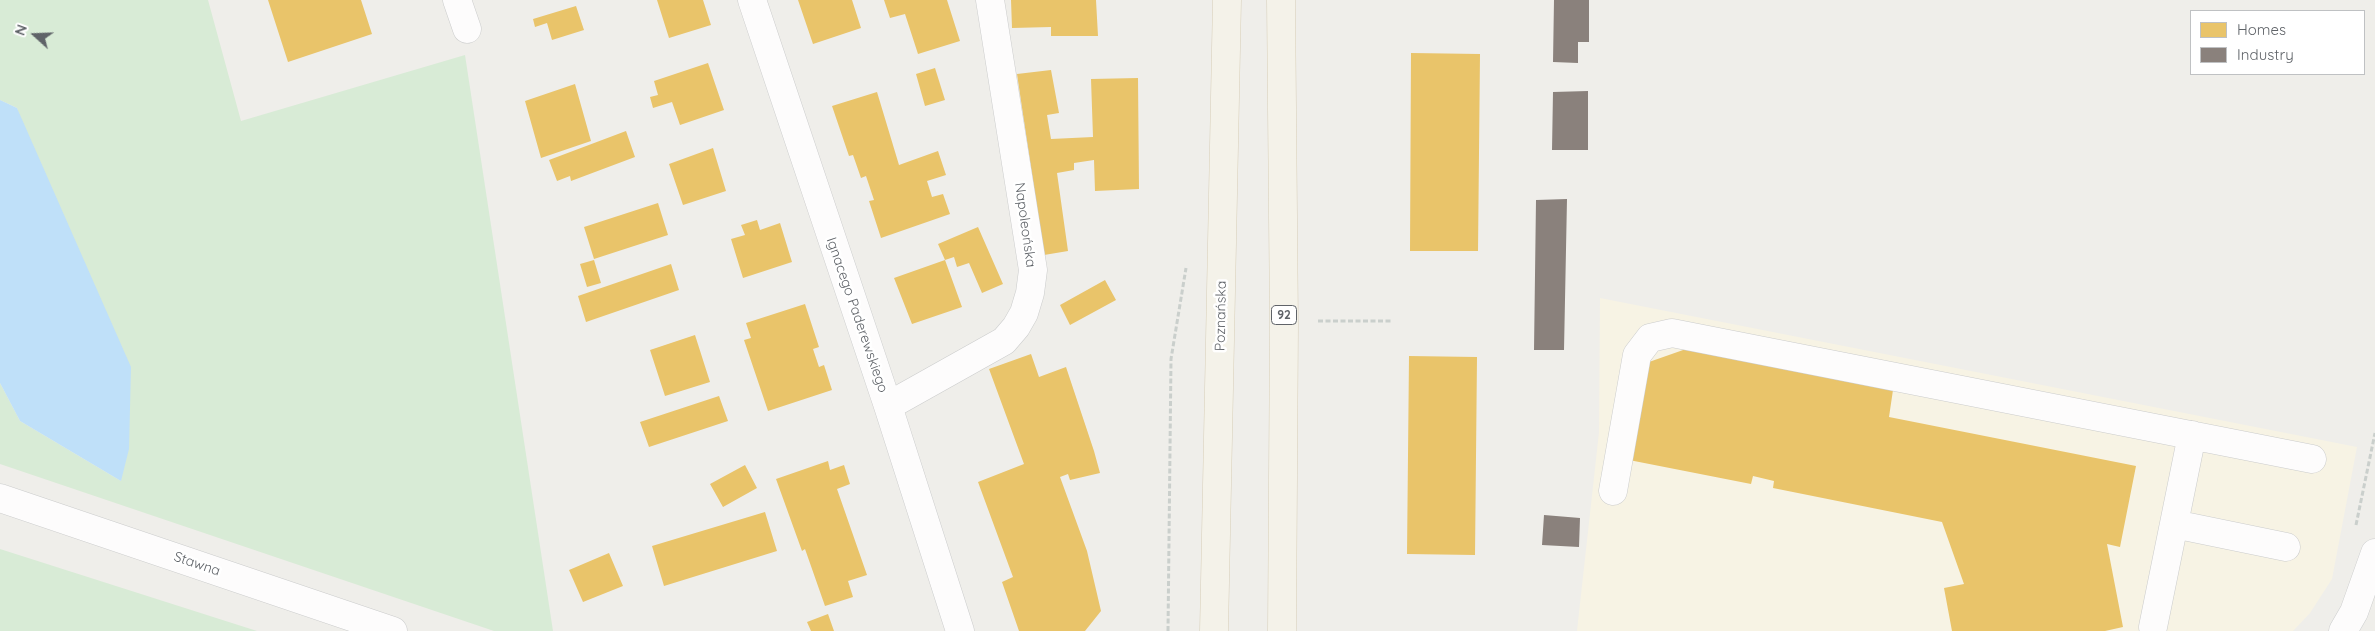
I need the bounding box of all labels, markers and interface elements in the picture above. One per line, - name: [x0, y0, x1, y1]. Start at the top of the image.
- north arrow: [10, 10, 60, 60]
- legend: [2190, 10, 2365, 75]
- text: Homes: [2237, 20, 2286, 39]
- text: N: [11, 22, 31, 38]
- text: Industry: [2237, 45, 2294, 64]
- street label: Napoleońska: [1011, 181, 1039, 269]
- street label: Ignacego Paderewskiego: [823, 235, 891, 395]
- street label: Poznańska: [1212, 281, 1230, 351]
- road number: 92: [1272, 306, 1296, 324]
- street label: Stawna: [172, 548, 222, 580]

